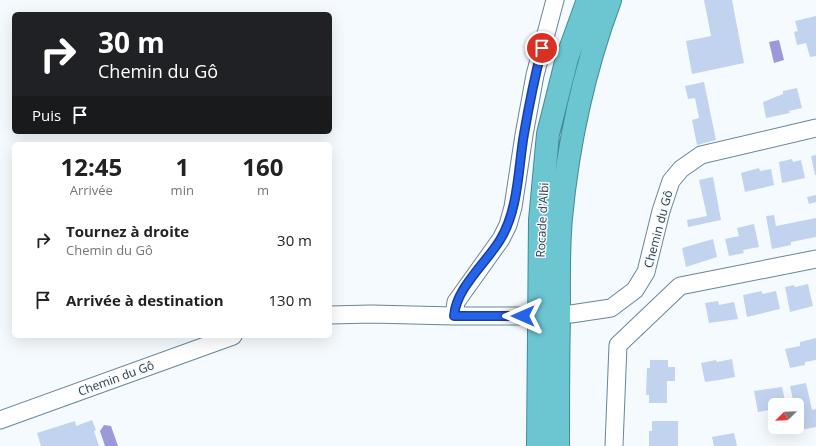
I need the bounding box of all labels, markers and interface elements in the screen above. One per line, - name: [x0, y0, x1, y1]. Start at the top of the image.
- text: 30 m: [98, 23, 165, 61]
- icon: right: [32, 28, 84, 80]
- pin: [525, 31, 559, 65]
- icon: arrive: [531, 37, 553, 59]
- text: Chemin du Gô: [98, 59, 218, 83]
- icon: arrive: [69, 104, 91, 126]
- text: Puis: [32, 105, 61, 125]
- text: 12:45: [60, 150, 122, 183]
- text: 1: [175, 150, 189, 183]
- text: 160: [242, 150, 284, 183]
- text: Arrivée: [70, 181, 113, 199]
- text: min: [171, 181, 194, 199]
- text: m: [257, 181, 269, 199]
- street label: Rocade d'Albi: [532, 182, 552, 258]
- street label: Chemin du Gô: [639, 188, 677, 270]
- text: Tournez à droite: [66, 221, 189, 241]
- icon: right: [32, 229, 54, 251]
- text: 30 m: [277, 230, 312, 250]
- text: Chemin du Gô: [66, 241, 153, 259]
- icon: arrive: [32, 289, 54, 311]
- text: Arrivée à destination: [66, 290, 224, 310]
- text: 130 m: [268, 290, 312, 310]
- position arrow: [502, 295, 544, 337]
- street label: Chemin du Gô: [75, 356, 157, 400]
- north arrow: [768, 398, 804, 434]
- map controls: [768, 398, 804, 434]

